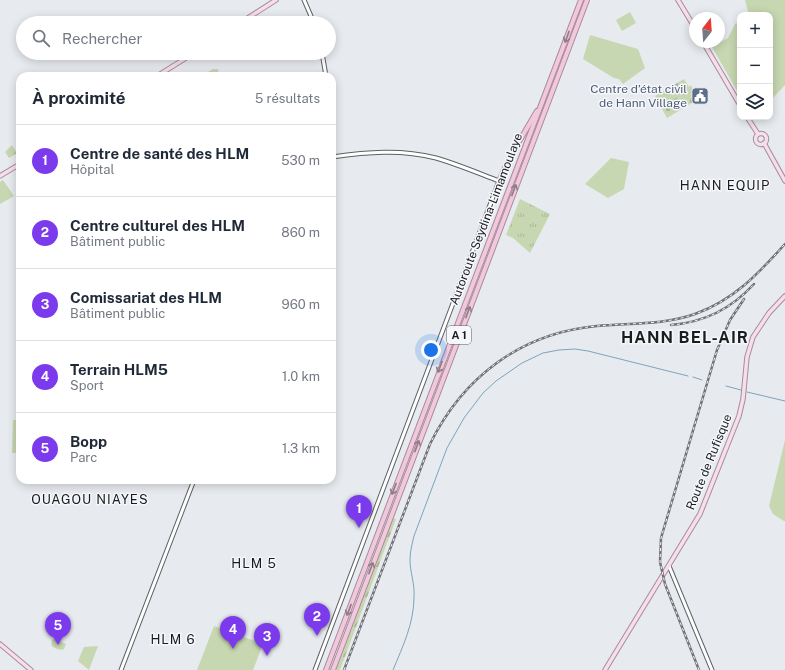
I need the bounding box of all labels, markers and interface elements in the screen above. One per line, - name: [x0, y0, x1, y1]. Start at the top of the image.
- north arrow: [689, 12, 725, 48]
- map controls: [737, 12, 773, 120]
- button: +: [737, 12, 773, 48]
- search box: [16, 16, 336, 60]
- icon: search: [30, 27, 52, 49]
- text: Rechercher: [62, 30, 142, 47]
- one-way arrow: [562, 30, 570, 42]
- button: −: [737, 48, 773, 84]
- place label: Centre d’état civil de Hann Village: [590, 82, 687, 110]
- button: layers: [737, 84, 773, 120]
- public building icon: Centre d’état civil de Hann Village: [690, 86, 710, 106]
- text: À proximité: [32, 88, 126, 108]
- text: 5 résultats: [255, 91, 320, 106]
- street label: Autoroute Seydina-Limamoulaye: [447, 131, 525, 307]
- text: Centre de santé des HLM: [70, 145, 249, 162]
- text: 1: [42, 153, 48, 168]
- text: 530 m: [281, 153, 320, 168]
- text: Hôpital: [70, 162, 114, 177]
- district label: HANN EQUIP: [680, 178, 770, 193]
- one-way arrow: [511, 185, 519, 197]
- text: Centre culturel des HLM: [70, 217, 245, 234]
- text: 2: [41, 225, 49, 240]
- text: 860 m: [281, 225, 320, 240]
- text: Bâtiment public: [70, 234, 165, 249]
- text: Comissariat des HLM: [70, 289, 222, 306]
- text: 3: [41, 297, 49, 312]
- text: 960 m: [282, 297, 320, 312]
- text: Bâtiment public: [70, 306, 165, 321]
- one-way arrow: [465, 306, 473, 318]
- road number: A 1: [447, 326, 471, 344]
- district label: HANN BEL-AIR: [621, 328, 749, 347]
- your location: [421, 340, 441, 360]
- text: Terrain HLM5: [70, 361, 168, 378]
- one-way arrow: [436, 361, 444, 373]
- text: 4: [41, 369, 49, 384]
- text: 1.0 km: [282, 369, 320, 384]
- text: Sport: [70, 378, 104, 393]
- street label: Route de Rufisque: [683, 412, 735, 512]
- text: Bopp: [70, 433, 107, 450]
- text: 5: [41, 441, 49, 456]
- text: 1.3 km: [282, 441, 320, 456]
- one-way arrow: [414, 441, 422, 453]
- text: Parc: [70, 450, 97, 465]
- one-way arrow: [390, 482, 398, 494]
- district label: OUAGOU NIAYES: [31, 492, 149, 507]
- pin: 1: [346, 495, 372, 528]
- district label: HLM 5: [231, 556, 277, 571]
- one-way arrow: [368, 563, 376, 575]
- pin: 2: [304, 603, 330, 636]
- one-way arrow: [344, 604, 352, 616]
- pin: 5: [45, 612, 71, 645]
- pin: 4: [220, 616, 246, 649]
- pin: 3: [254, 623, 280, 656]
- district label: HLM 6: [150, 632, 196, 647]

